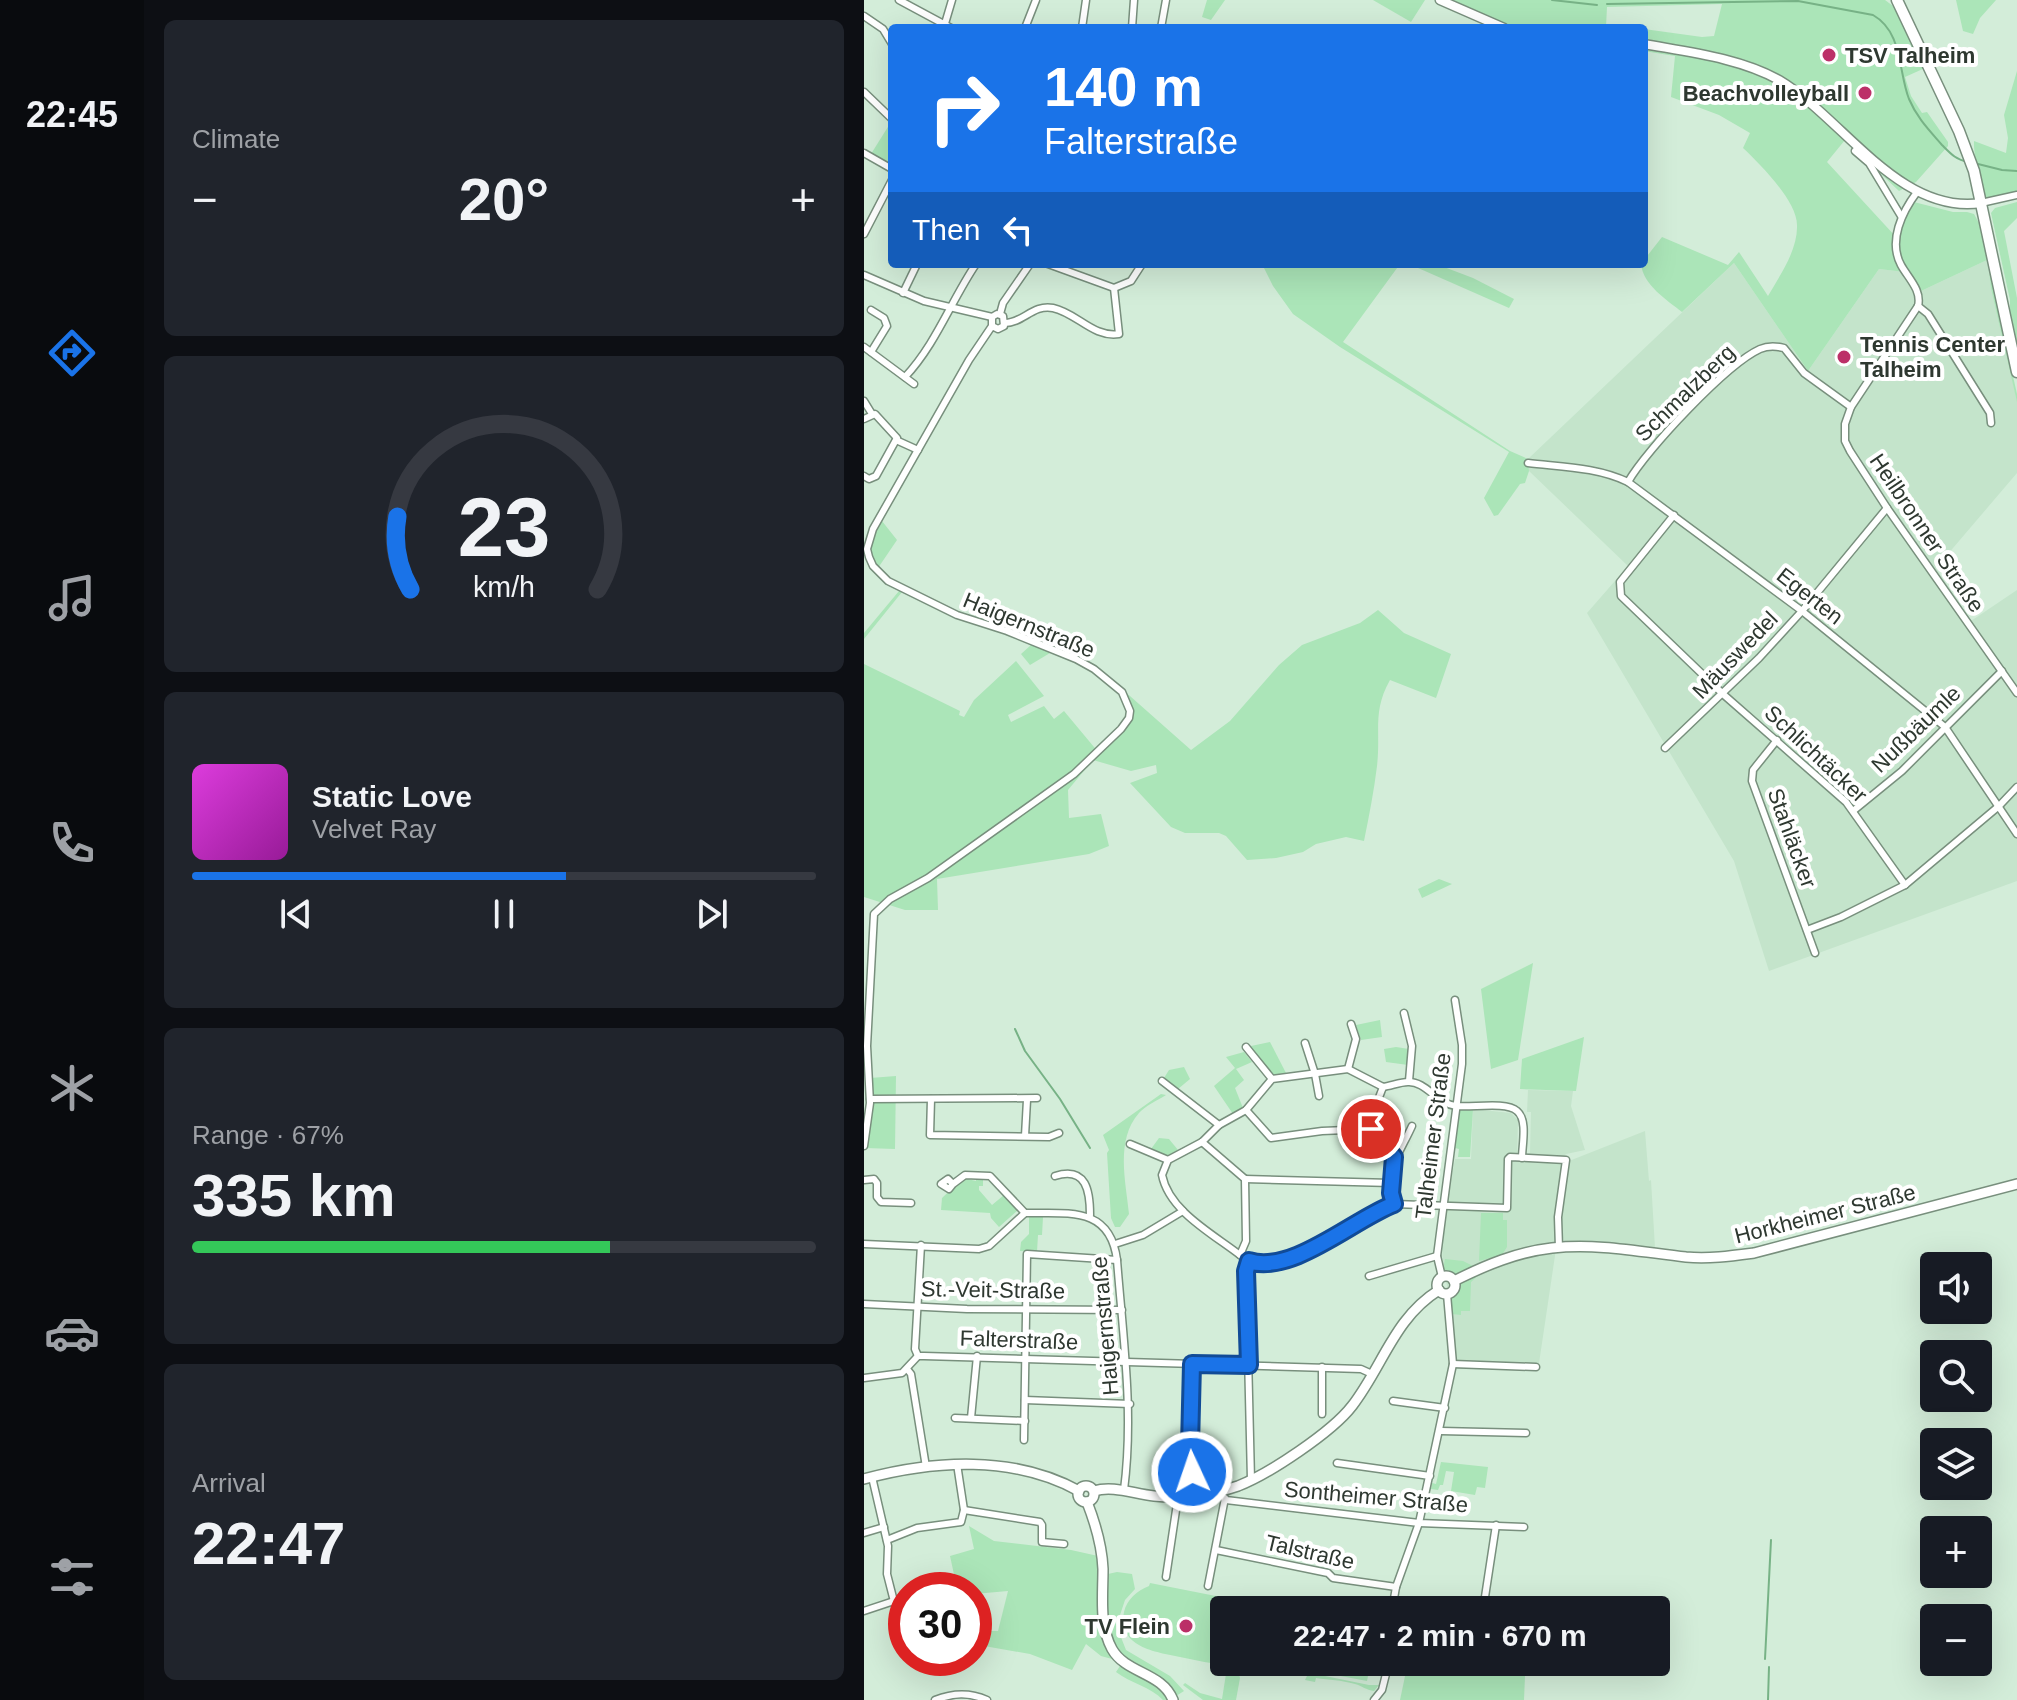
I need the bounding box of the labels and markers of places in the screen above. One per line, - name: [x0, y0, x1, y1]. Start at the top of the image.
- place label: TSV Talheim: [1845, 43, 1975, 68]
- marker: TSV Talheim: [1820, 46, 1838, 64]
- place label: Beachvolleyball: [1683, 81, 1849, 106]
- marker: Beachvolleyball: [1856, 84, 1874, 102]
- place label: Tennis Center Talheim: [1860, 332, 2006, 382]
- marker: Tennis Center Talheim: [1835, 348, 1853, 366]
- pin: [1337, 1095, 1405, 1163]
- place label: TV Flein: [1084, 1614, 1170, 1639]
- marker: TV Flein: [1177, 1617, 1195, 1635]

